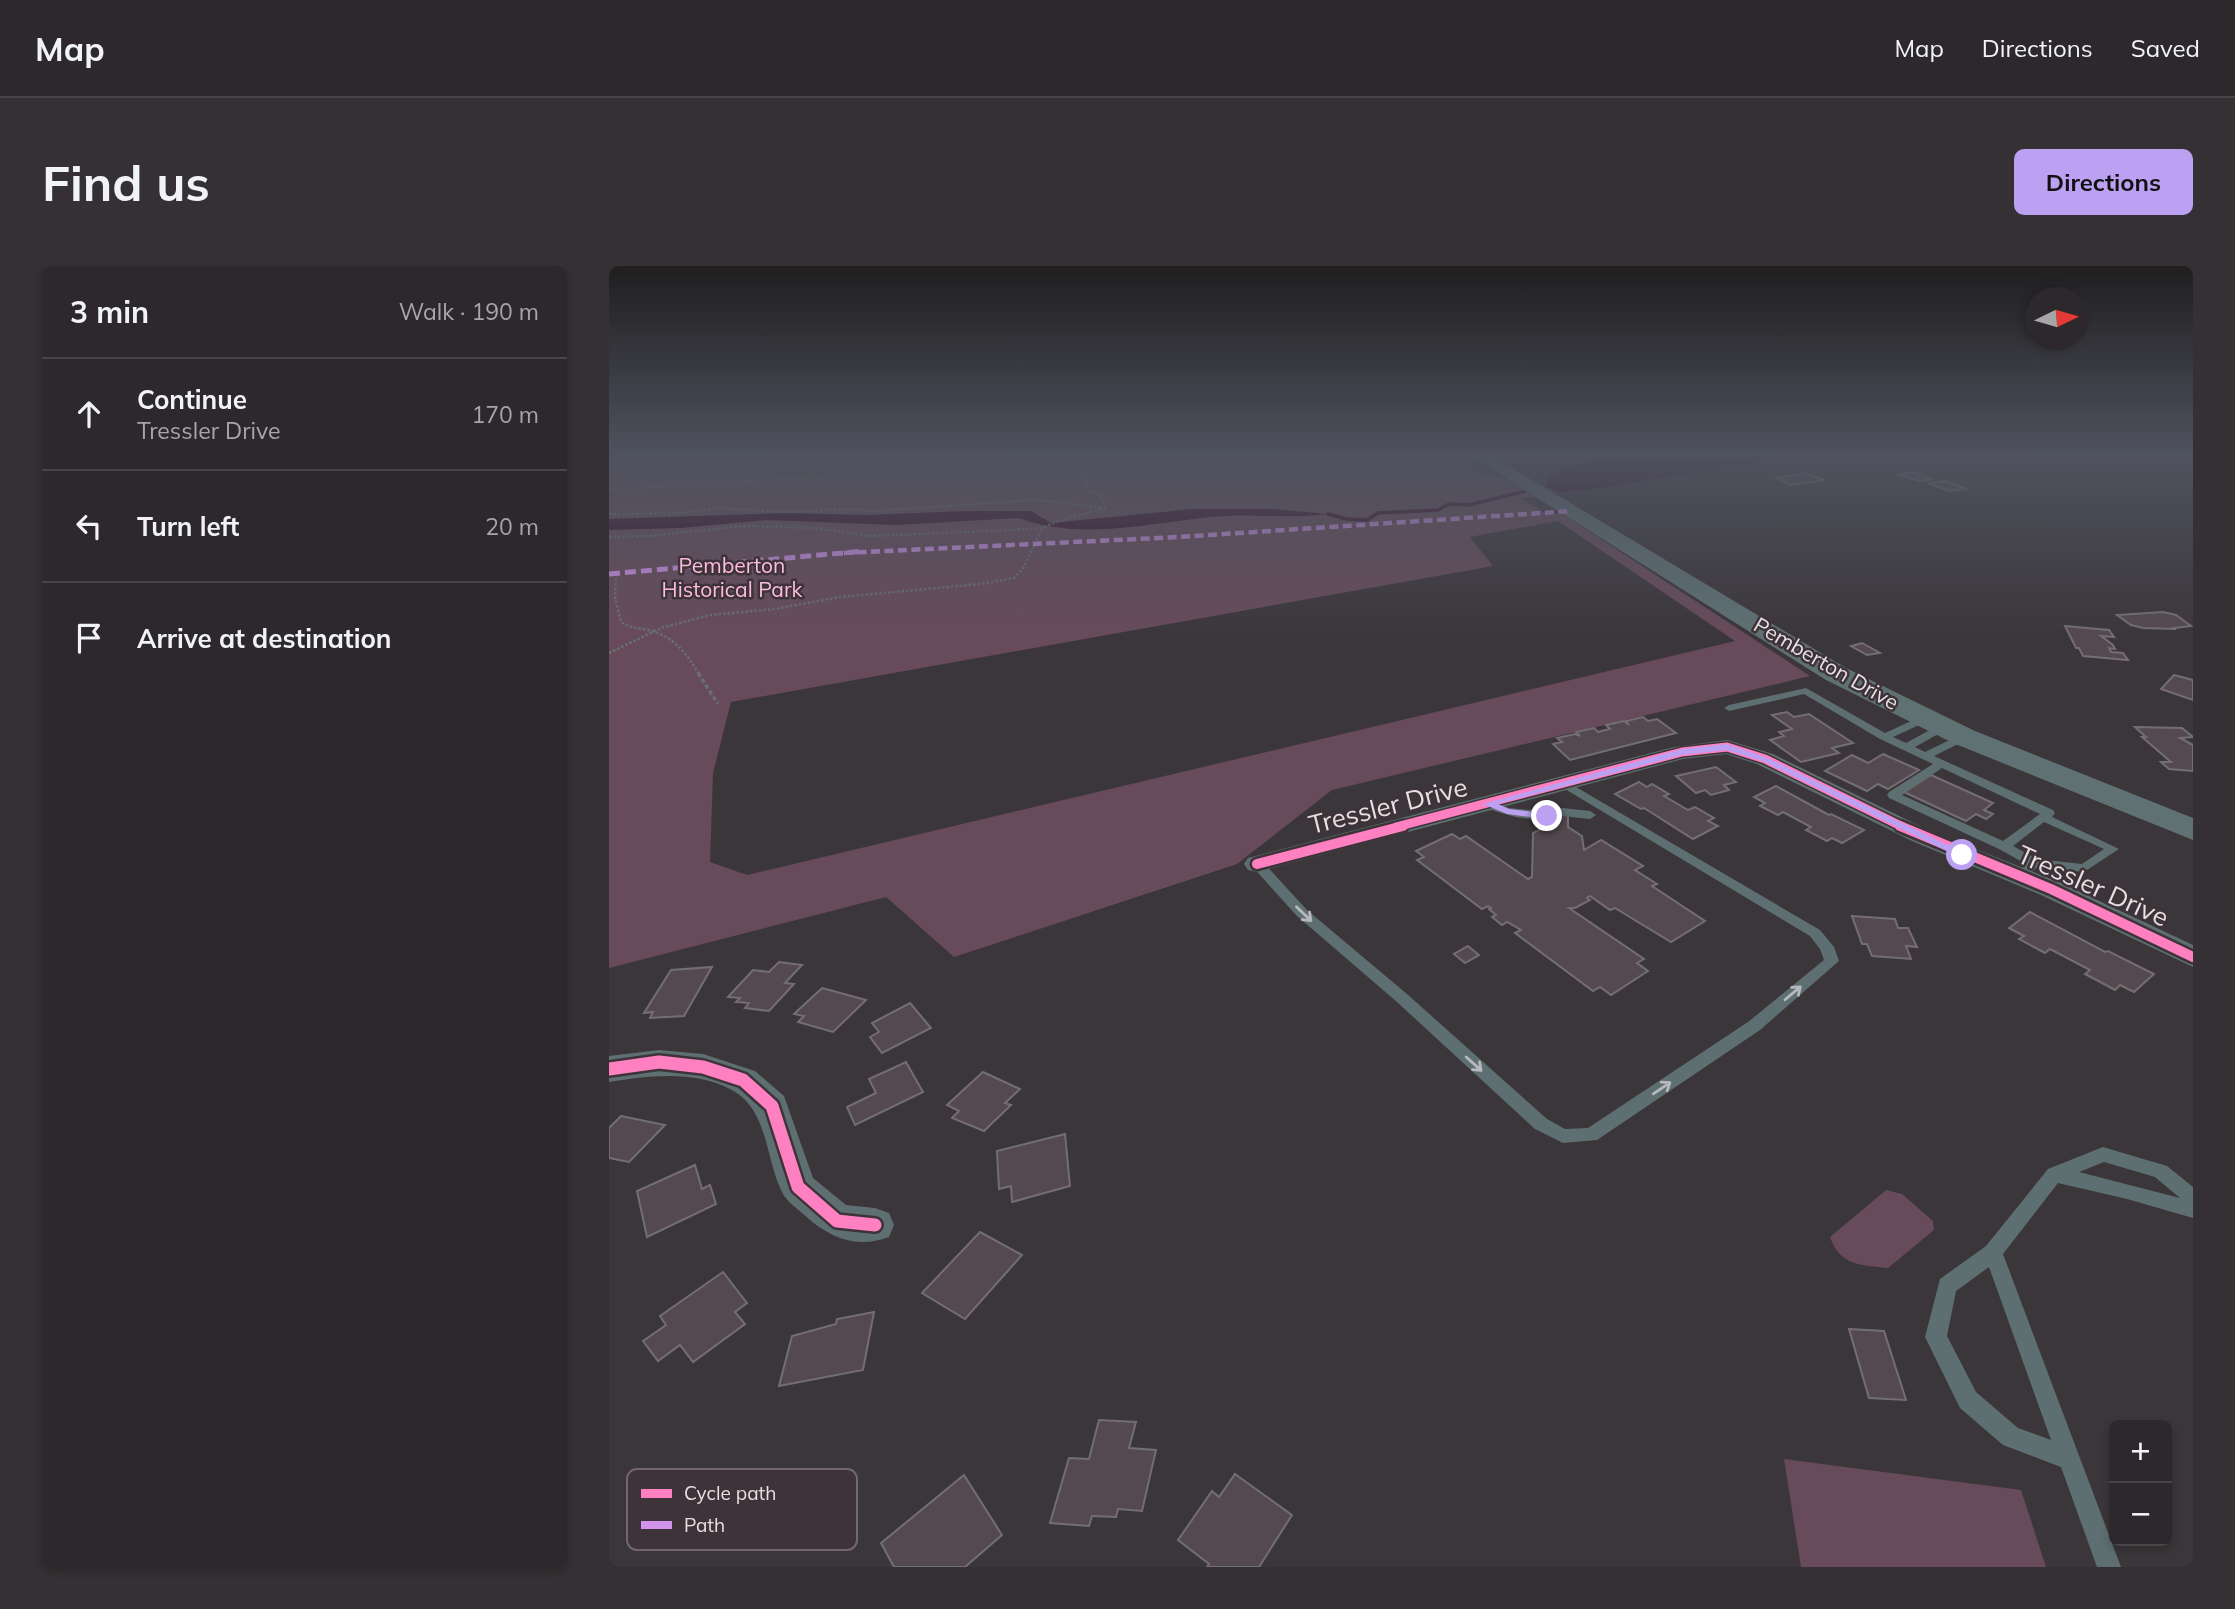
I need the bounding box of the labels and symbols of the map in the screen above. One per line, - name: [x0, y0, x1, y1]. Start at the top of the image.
- north arrow: [2025, 287, 2088, 350]
- park label: Pemberton Historical Park: [662, 552, 803, 602]
- street label: Pemberton Drive: [1749, 611, 1904, 715]
- street label: Tressler Drive: [1305, 770, 1471, 841]
- route end: [1531, 800, 1562, 831]
- street label: Tressler Drive: [2012, 837, 2174, 934]
- route start: [1946, 839, 1977, 870]
- one-way arrow: [1295, 905, 1312, 922]
- one-way arrow: [1783, 986, 1801, 1001]
- one-way arrow: [1465, 1056, 1483, 1072]
- one-way arrow: [1651, 1080, 1671, 1094]
- legend: [627, 1469, 857, 1550]
- text: Cycle path: [684, 1481, 776, 1505]
- text: Path: [684, 1513, 725, 1537]

